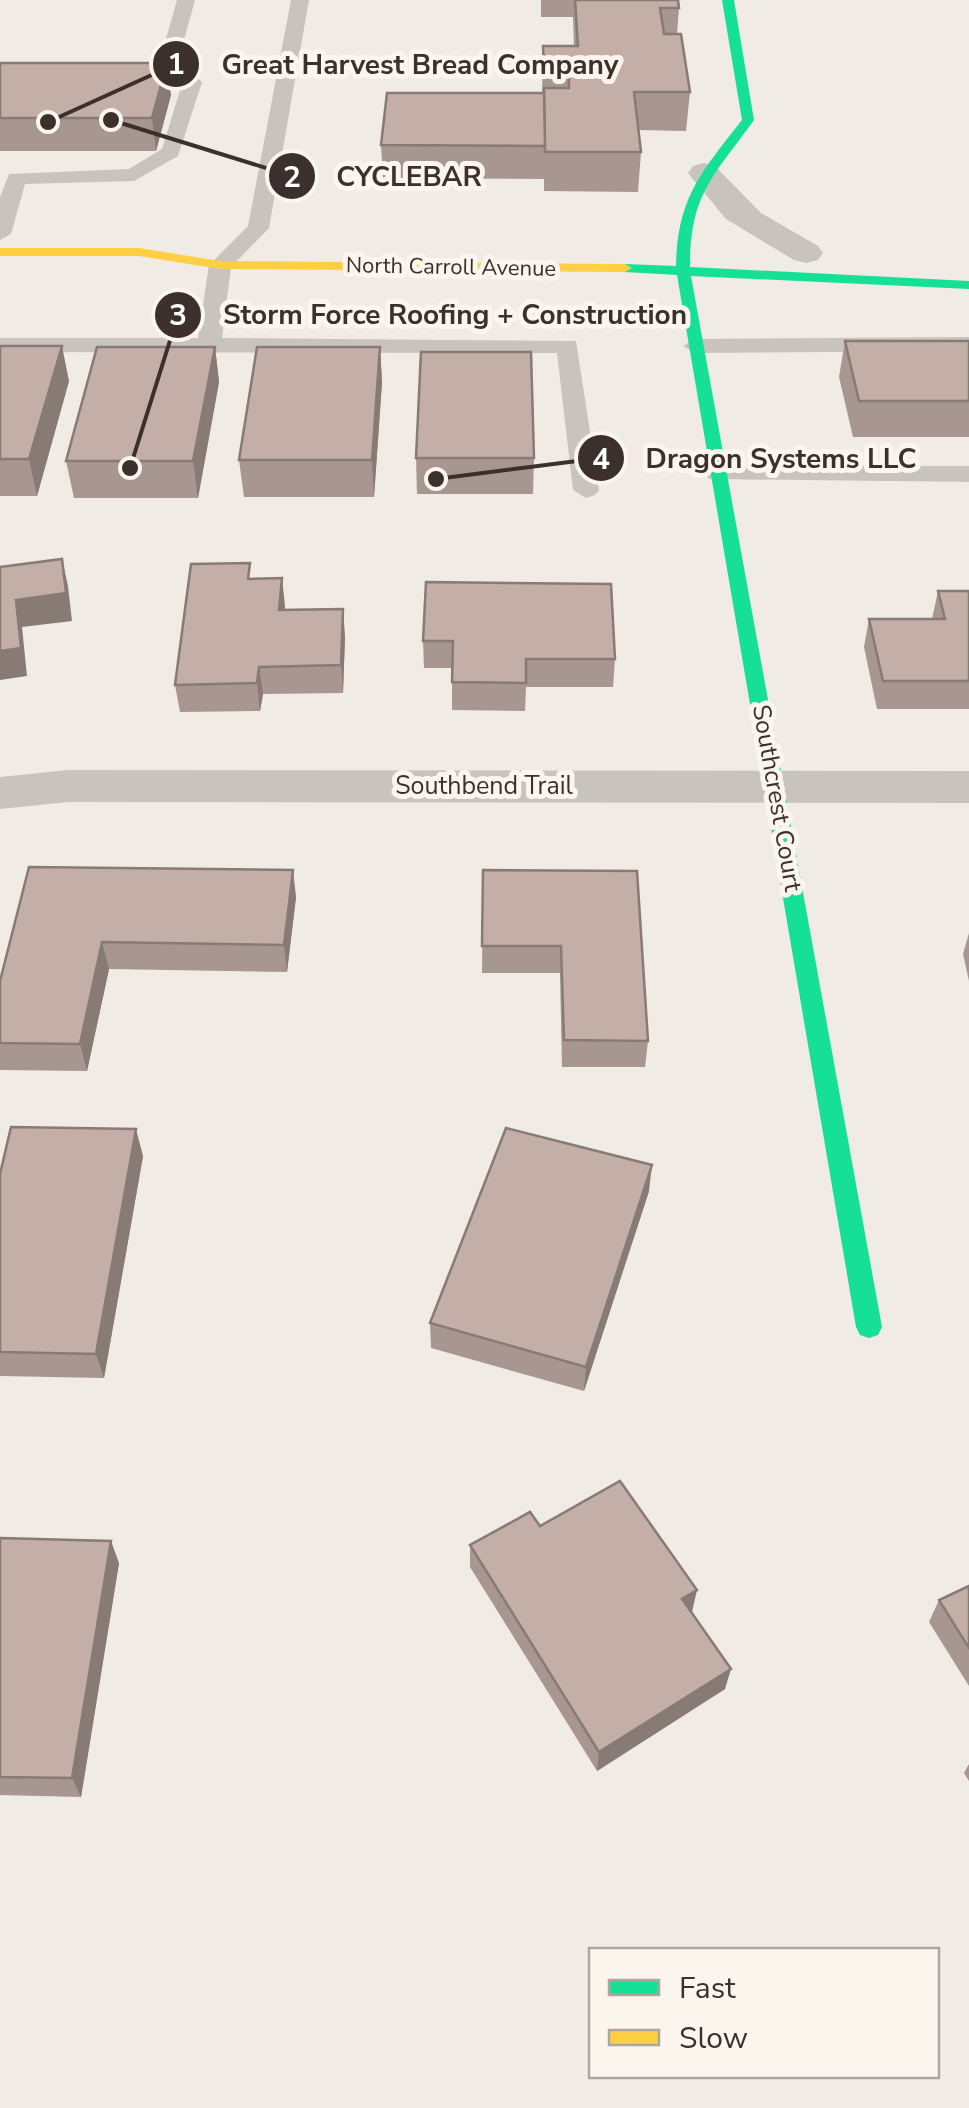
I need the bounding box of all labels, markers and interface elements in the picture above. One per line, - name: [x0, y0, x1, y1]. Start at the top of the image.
- callout: Great Harvest Bread Company: [151, 35, 639, 93]
- text: 1: [167, 44, 185, 85]
- text: Great Harvest Bread Company: [221, 46, 619, 84]
- callout: CYCLEBAR: [267, 147, 502, 205]
- text: 2: [283, 157, 301, 198]
- text: CYCLEBAR: [336, 158, 482, 196]
- street label: North Carroll Avenue: [346, 250, 556, 284]
- callout: Storm Force Roofing + Construction: [153, 286, 707, 344]
- text: 3: [169, 295, 187, 336]
- text: Storm Force Roofing + Construction: [223, 296, 687, 334]
- callout: Dragon Systems LLC: [576, 429, 937, 487]
- text: 4: [592, 439, 610, 480]
- text: Dragon Systems LLC: [646, 440, 916, 478]
- street label: Southcrest Court: [744, 702, 810, 894]
- street label: Southbend Trail: [395, 769, 573, 803]
- legend: [589, 1948, 939, 2078]
- text: Fast: [679, 1968, 736, 2009]
- text: Slow: [679, 2018, 748, 2059]

